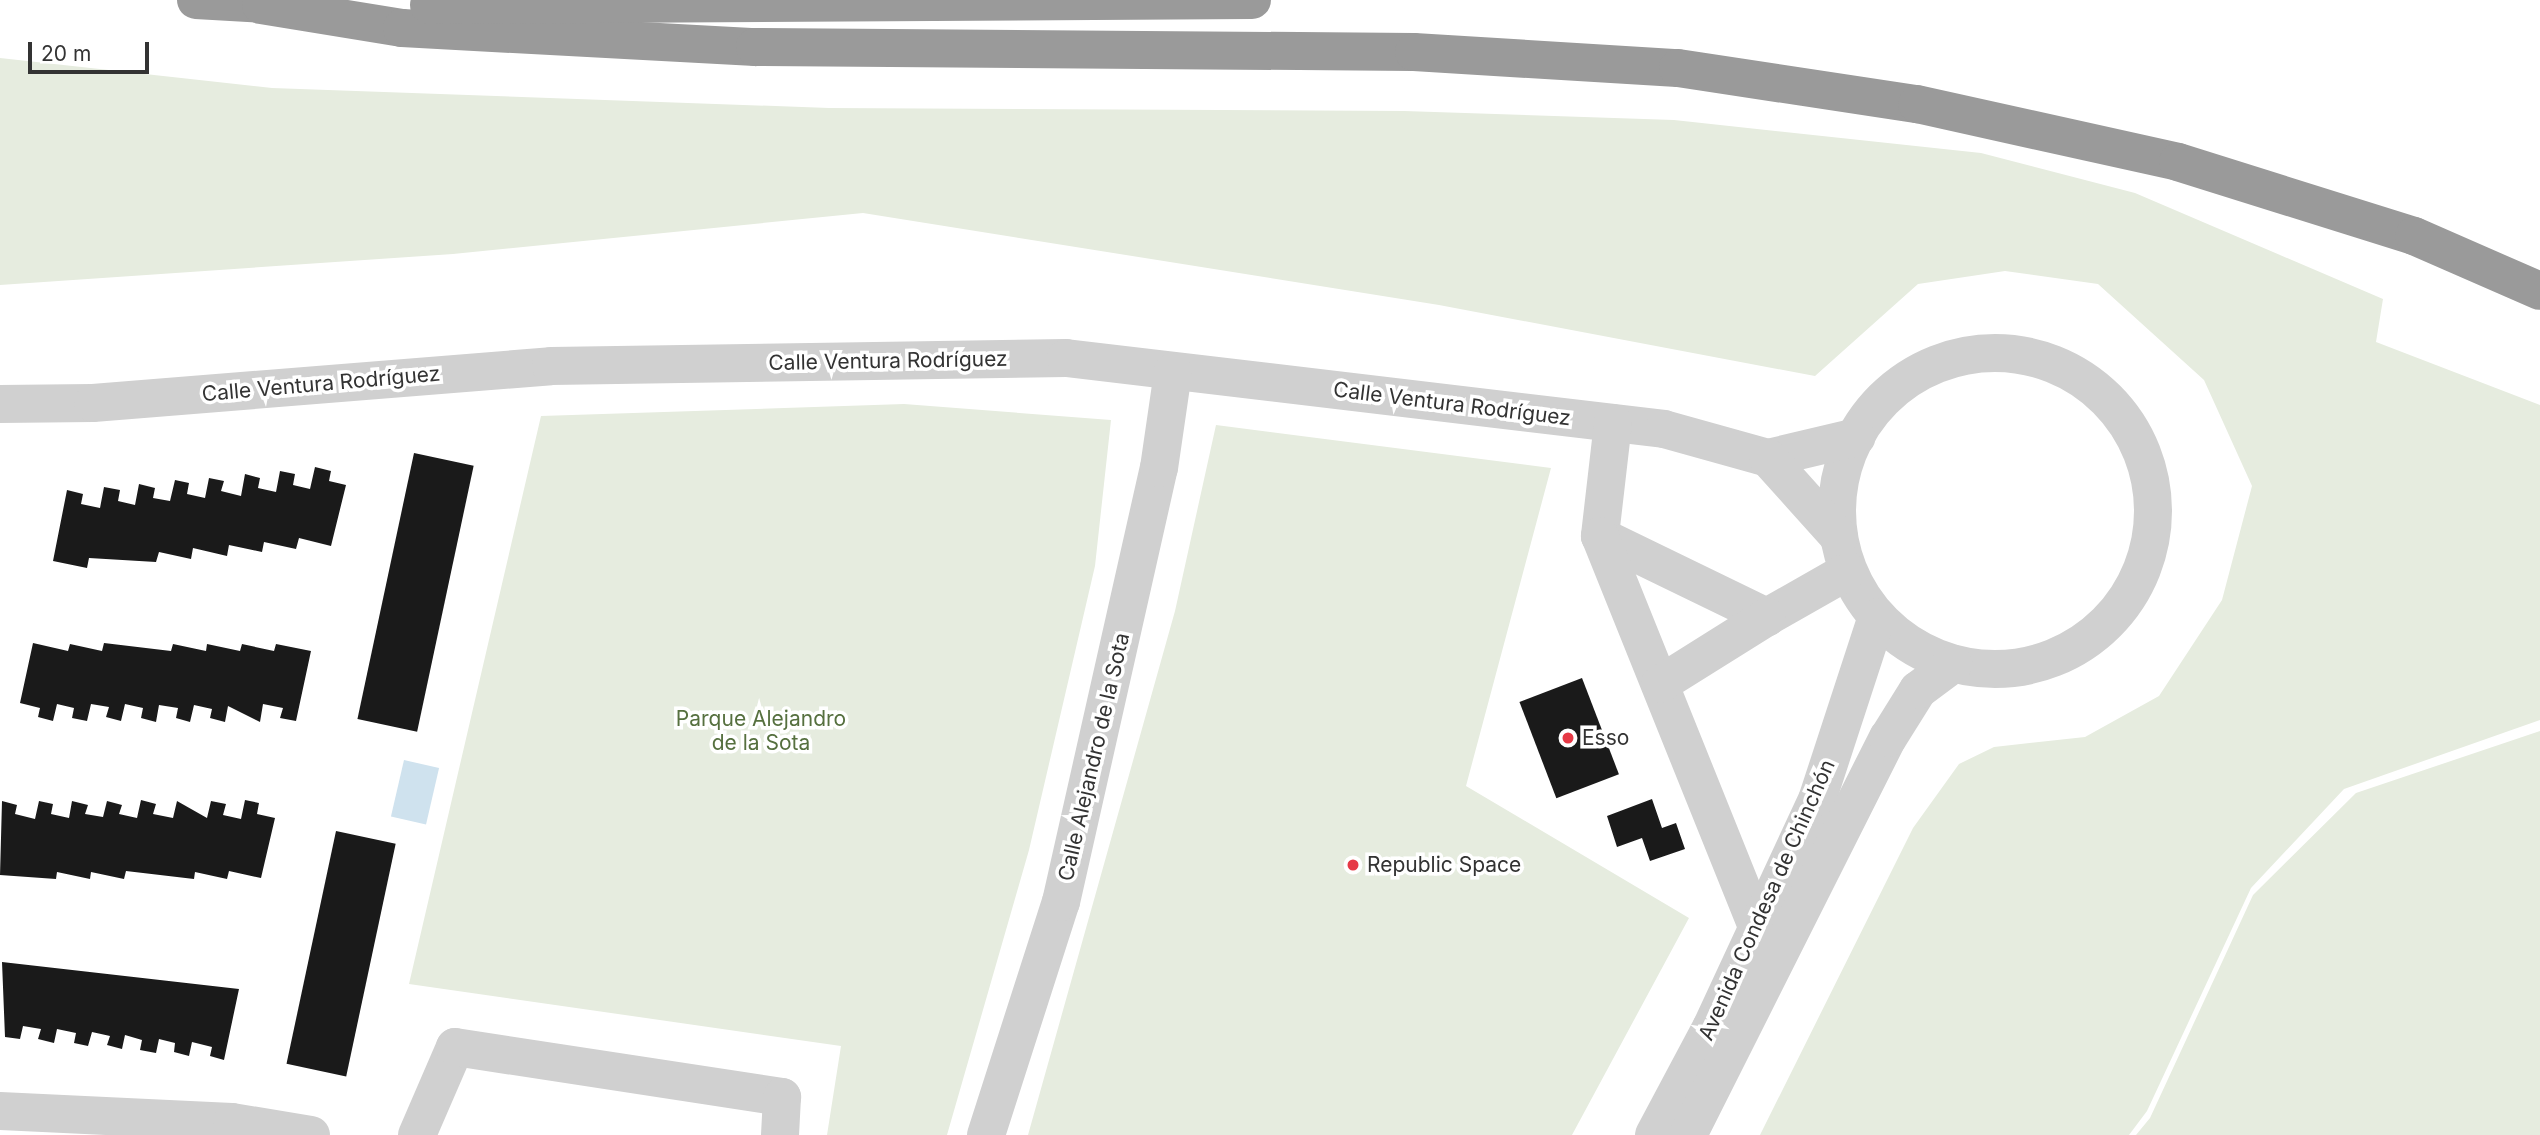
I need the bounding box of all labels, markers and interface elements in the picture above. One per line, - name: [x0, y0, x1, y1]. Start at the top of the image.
- scale bar: [32, 28, 152, 72]
- text: 20 m: [41, 41, 91, 66]
- street label: Calle Ventura Rodríguez: [768, 346, 1008, 376]
- street label: Calle Ventura Rodríguez: [201, 361, 441, 407]
- street label: Calle Ventura Rodríguez: [1332, 377, 1572, 431]
- street label: Calle Alejandro de la Sota: [1053, 630, 1135, 884]
- park label: Parque Alejandro de la Sota: [676, 706, 846, 756]
- place label: Esso: [1582, 725, 1629, 751]
- marker: Esso: [1560, 730, 1576, 746]
- street label: Avenida Condesa de Chinchón: [1694, 756, 1840, 1044]
- place label: Republic Space: [1367, 852, 1521, 878]
- marker: Republic Space: [1345, 857, 1361, 873]

